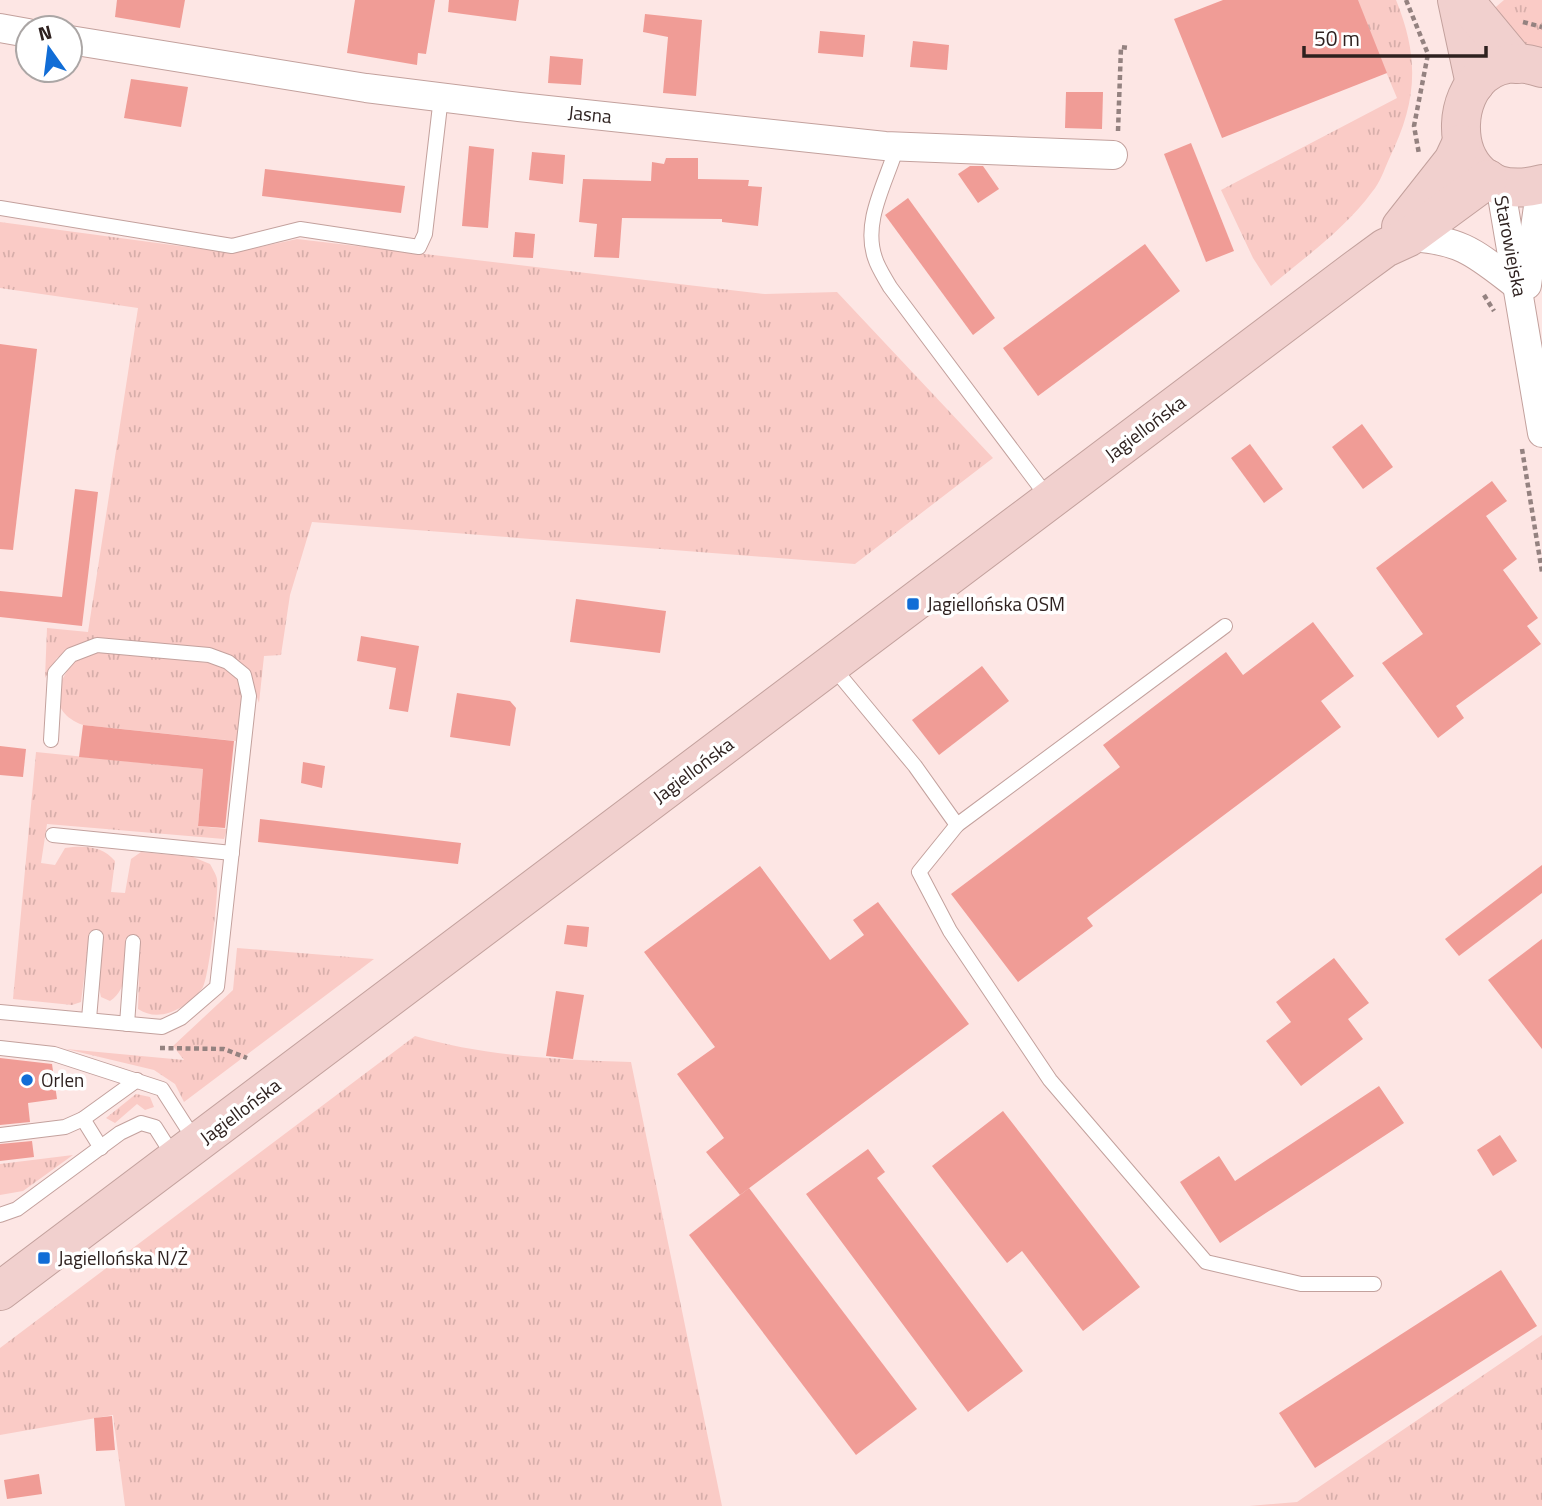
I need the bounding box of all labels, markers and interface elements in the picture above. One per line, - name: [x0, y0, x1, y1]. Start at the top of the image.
- north arrow: [14, 14, 84, 84]
- scale bar: [1304, 14, 1486, 58]
- text: N: [35, 16, 55, 48]
- text: 50 m: [1314, 22, 1360, 54]
- street label: Jasna: [567, 97, 614, 130]
- street label: Starowiejska: [1487, 193, 1536, 299]
- street label: Jagiellońska: [1098, 387, 1192, 468]
- place label: Jagiellońska OSM: [927, 589, 1065, 618]
- marker: Jagiellońska OSM: [905, 596, 921, 612]
- street label: Jagiellońska: [646, 729, 740, 810]
- place label: Orlen: [41, 1065, 84, 1094]
- street label: Jagiellońska: [193, 1070, 287, 1151]
- marker: Orlen: [19, 1072, 35, 1088]
- place label: Jagiellońska N/Ż: [58, 1243, 188, 1272]
- marker: Jagiellońska N/Ż: [36, 1250, 52, 1266]

